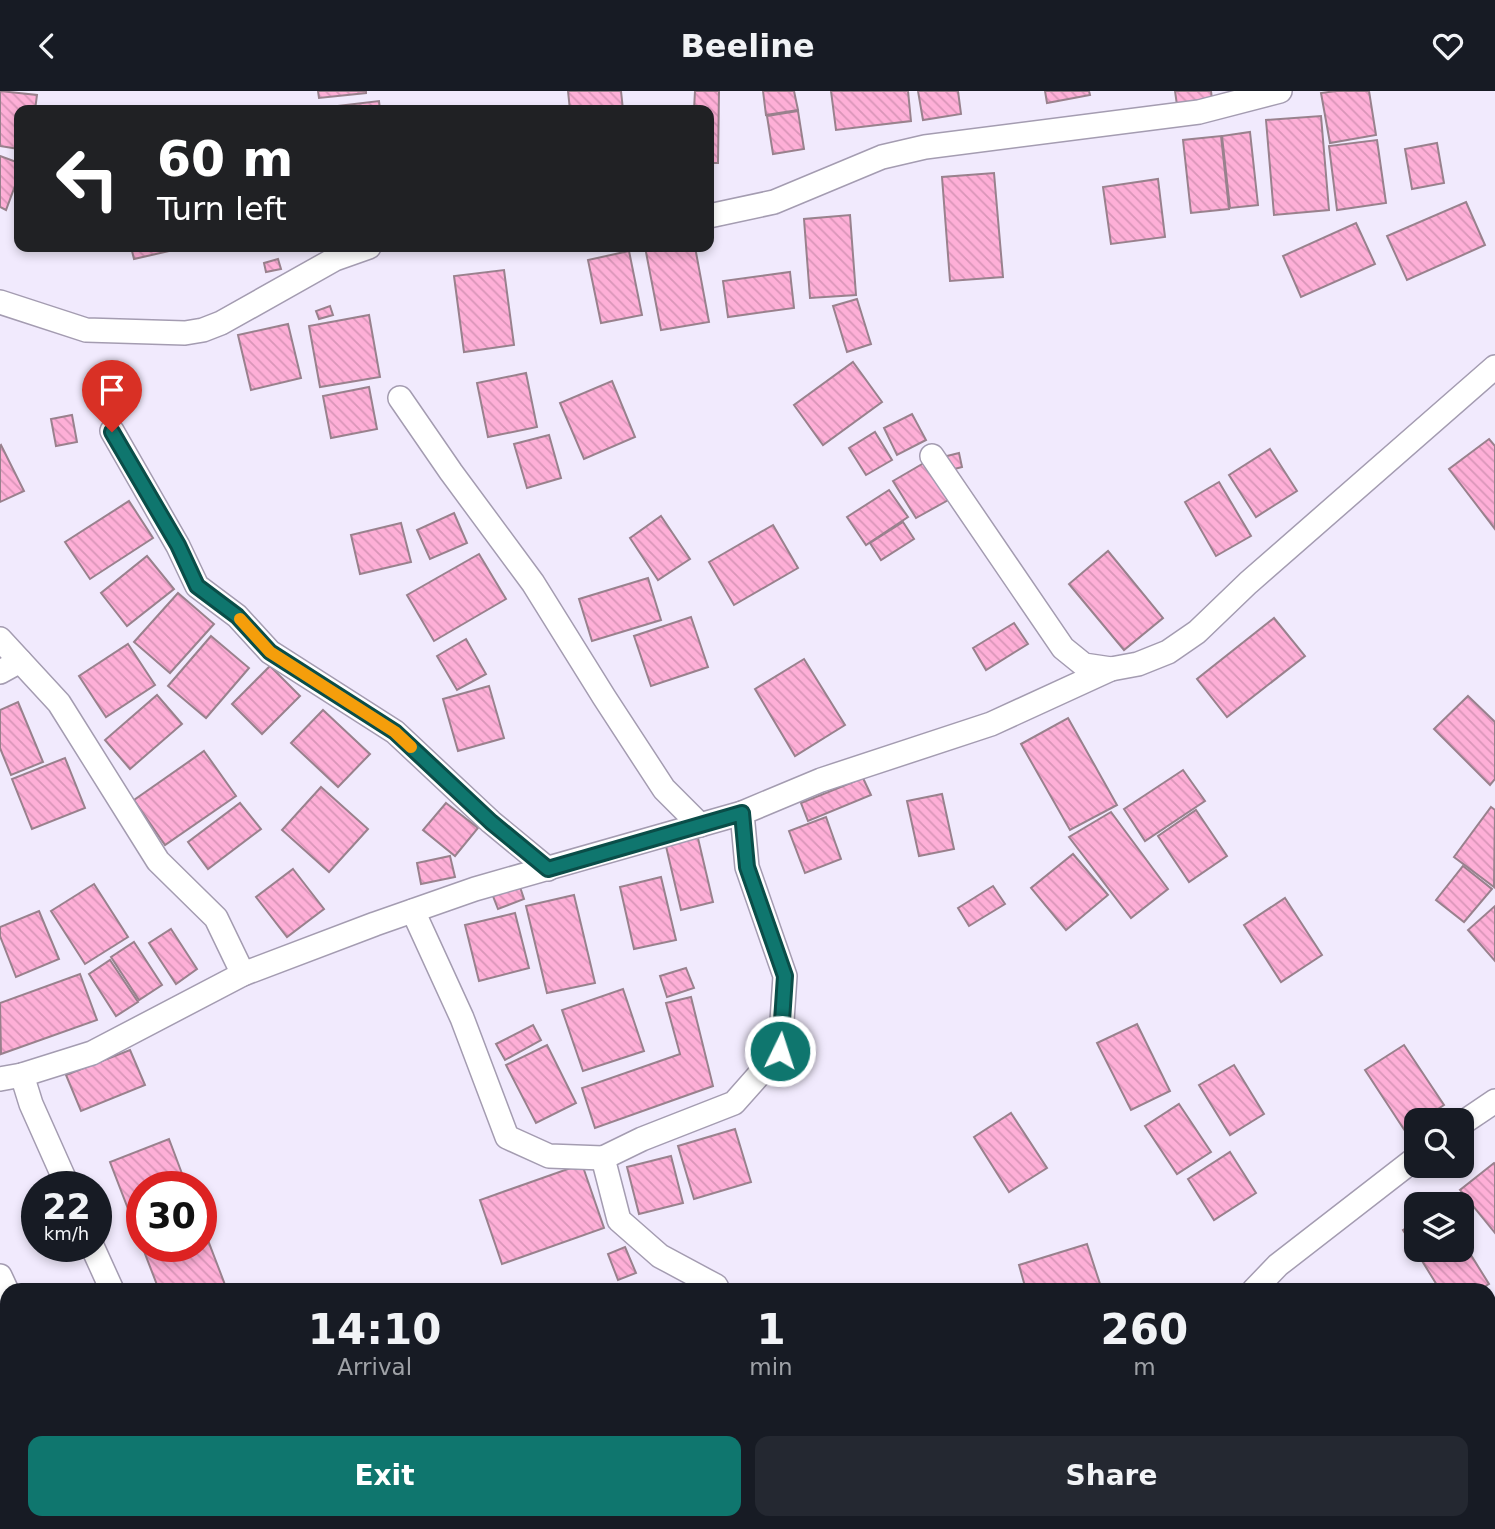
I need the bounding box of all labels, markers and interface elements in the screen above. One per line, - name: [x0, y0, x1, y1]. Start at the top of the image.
- icon: back: [28, 27, 66, 65]
- text: Beeline: [680, 27, 815, 65]
- icon: heart: [1429, 27, 1467, 65]
- text: 60 m: [157, 131, 293, 188]
- icon: left: [42, 133, 133, 224]
- text: Turn left: [157, 190, 287, 228]
- pin: [82, 360, 142, 432]
- icon: arrive: [93, 371, 131, 409]
- position arrow: [743, 1014, 817, 1088]
- map controls: [1404, 1108, 1474, 1262]
- button: search: [1404, 1108, 1474, 1178]
- speed limit sign: 30: [126, 1171, 217, 1262]
- text: 22: [42, 1187, 91, 1227]
- button: layers: [1404, 1192, 1474, 1262]
- text: km/h: [44, 1223, 89, 1244]
- text: 14:10: [308, 1305, 442, 1354]
- text: 1: [756, 1305, 786, 1354]
- text: 260: [1101, 1305, 1188, 1354]
- text: Arrival: [337, 1354, 412, 1380]
- text: min: [749, 1354, 793, 1380]
- text: m: [1133, 1354, 1156, 1380]
- button: Exit: [28, 1436, 741, 1516]
- button: Share: [755, 1436, 1468, 1516]

